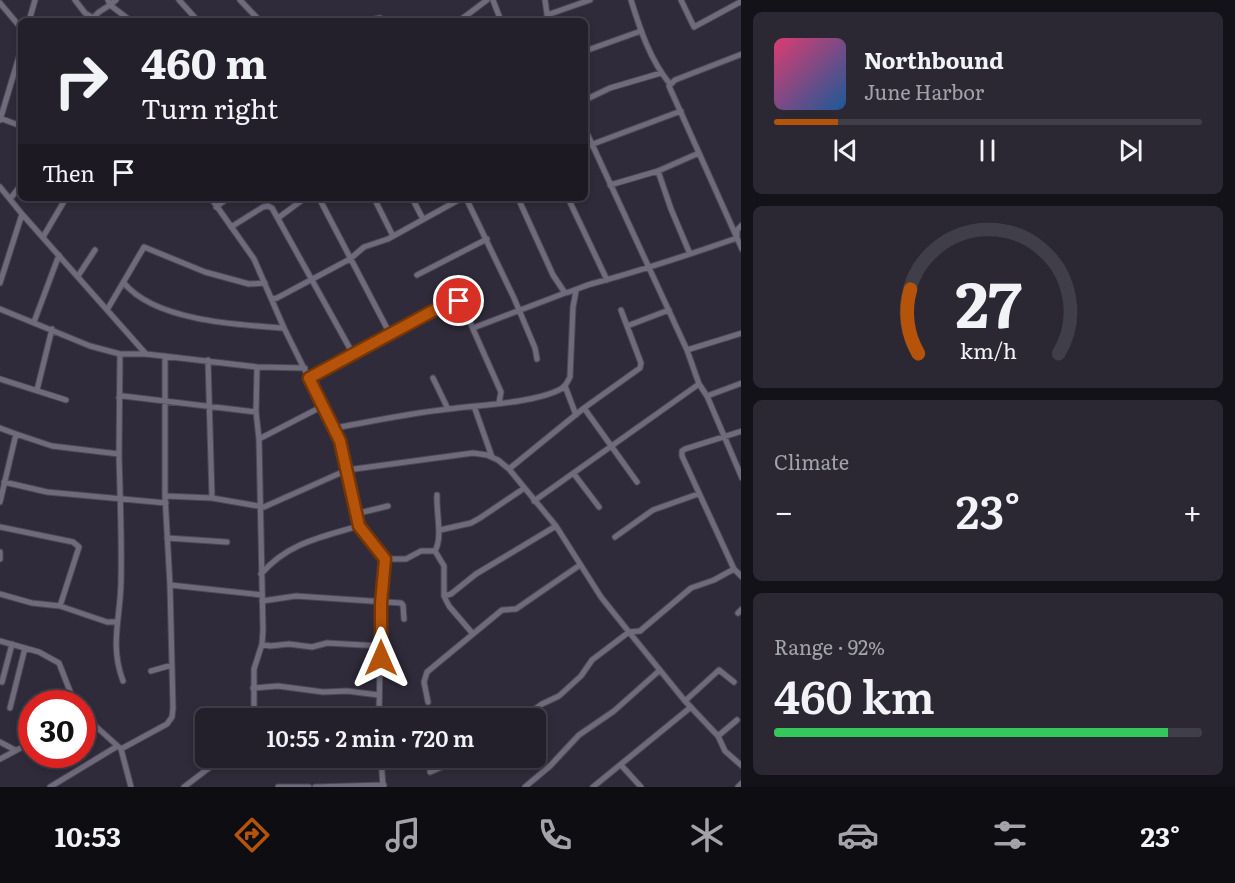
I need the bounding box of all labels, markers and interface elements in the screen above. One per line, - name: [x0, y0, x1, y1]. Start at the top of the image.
- text: 460 m: [141, 30, 267, 92]
- icon: right: [42, 42, 120, 120]
- text: Northbound: [864, 43, 1004, 76]
- text: June Harbor: [864, 76, 984, 106]
- text: Turn right: [141, 87, 278, 127]
- icon: previous: [829, 134, 862, 167]
- icon: pause: [971, 134, 1004, 167]
- icon: next: [1114, 134, 1147, 167]
- text: Then: [42, 156, 95, 189]
- icon: arrive: [107, 156, 140, 189]
- text: 27: [955, 255, 1021, 347]
- pin: [433, 275, 484, 326]
- icon: arrive: [442, 284, 475, 317]
- text: km/h: [959, 334, 1017, 366]
- text: Climate: [774, 446, 849, 476]
- text: 23°: [956, 476, 1020, 543]
- text: −: [774, 485, 793, 534]
- text: +: [1183, 485, 1202, 534]
- position arrow: [349, 626, 413, 690]
- text: Range · 92%: [774, 631, 885, 661]
- text: 460 km: [774, 661, 935, 728]
- speed limit sign: 30: [18, 690, 96, 768]
- text: 10:55 · 2 min · 720 m: [267, 721, 474, 754]
- icon: directions: [231, 814, 273, 856]
- icon: music: [382, 814, 424, 856]
- icon: phone: [534, 814, 576, 856]
- icon: climate: [686, 814, 728, 856]
- icon: car: [837, 814, 879, 856]
- icon: filters: [989, 814, 1031, 856]
- text: 10:53: [55, 815, 121, 855]
- text: 23°: [1140, 815, 1180, 855]

